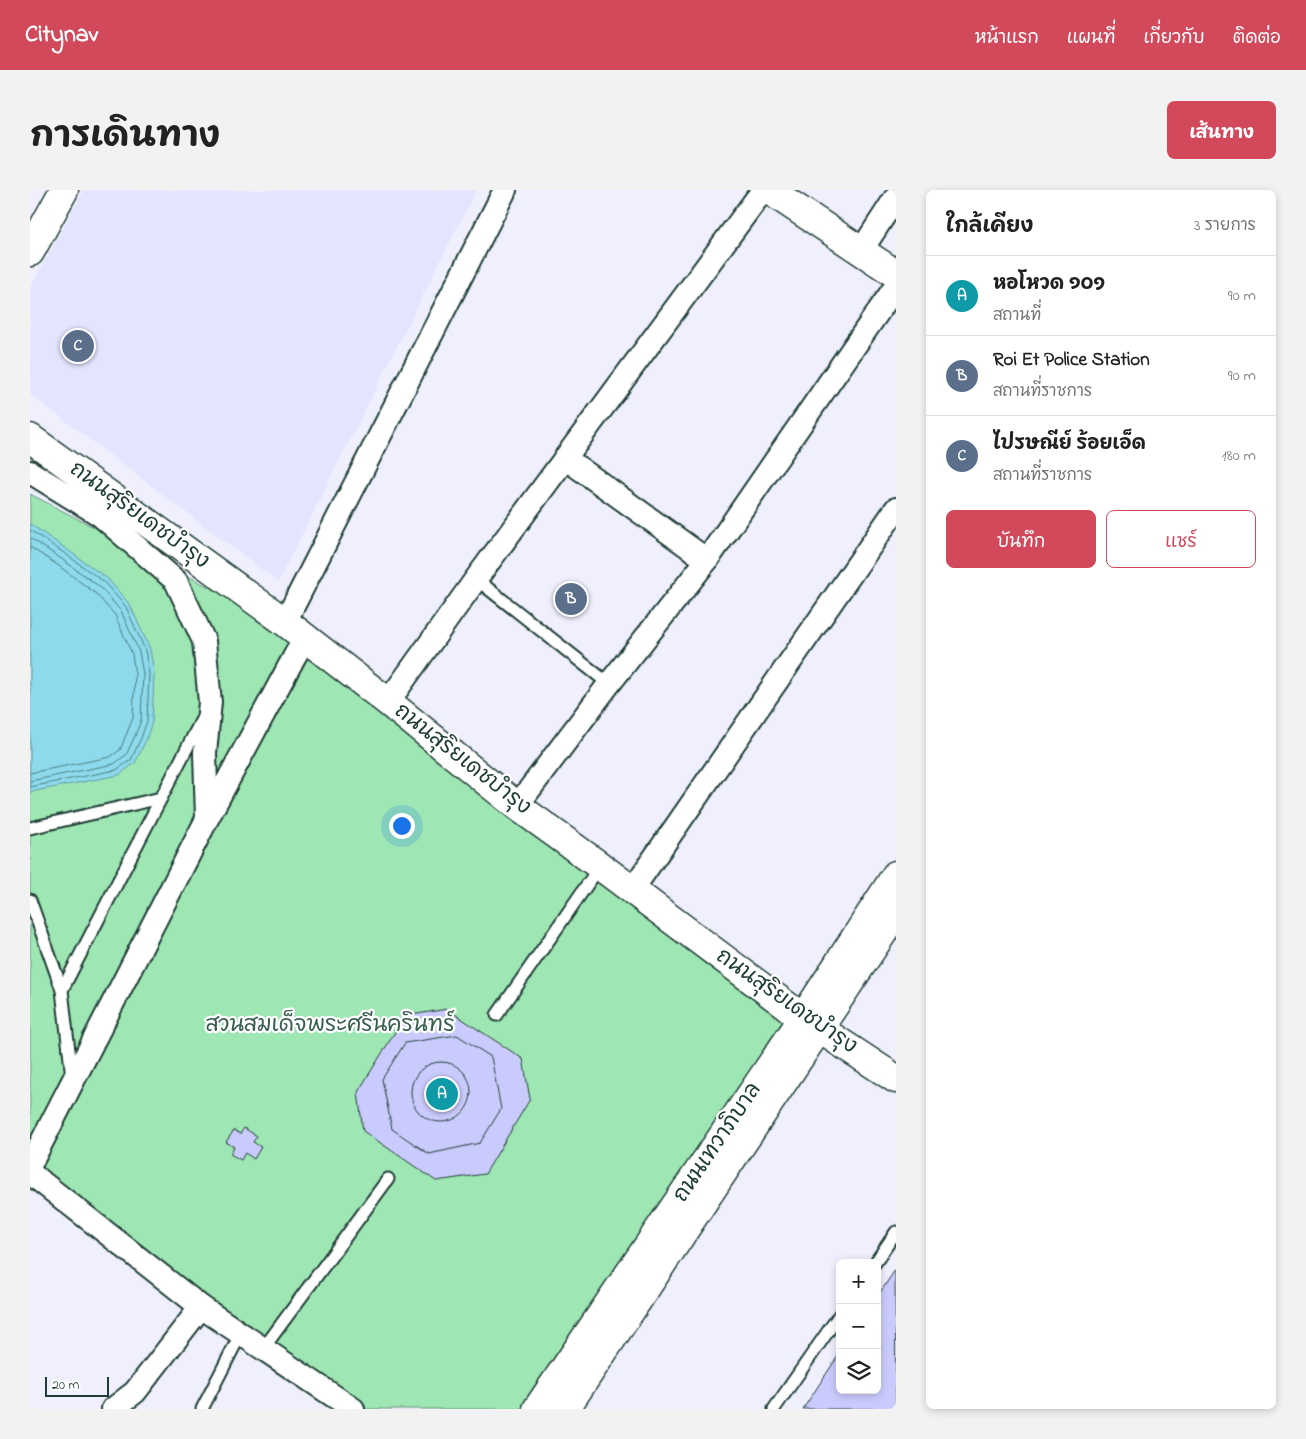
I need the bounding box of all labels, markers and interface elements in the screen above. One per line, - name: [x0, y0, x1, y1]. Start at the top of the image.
- text: Citynav: [25, 18, 98, 53]
- text: หน้าแรก: [975, 26, 1039, 52]
- text: แผนที่: [1067, 26, 1115, 52]
- text: เกี่ยวกับ: [1143, 26, 1205, 52]
- text: ติดต่อ: [1233, 26, 1281, 52]
- button: เส้นทาง: [1167, 101, 1276, 159]
- text: การเดินทาง: [30, 112, 220, 163]
- text: ใกล้เคียง: [946, 212, 1033, 242]
- text: 3 รายการ: [1194, 214, 1256, 238]
- text: หอโหวด ๑๐๑: [993, 271, 1105, 298]
- text: A: [957, 284, 967, 308]
- text: 90 m: [1228, 284, 1256, 308]
- text: สถานที่: [993, 304, 1041, 328]
- pin: C: [62, 327, 94, 365]
- text: Roi Et Police Station: [993, 347, 1150, 374]
- text: B: [957, 364, 967, 388]
- text: 90 m: [1228, 364, 1256, 388]
- text: สถานที่ราชการ: [993, 380, 1092, 404]
- text: ไปรษณีย์ ร้อยเอ็ด: [993, 431, 1146, 458]
- text: C: [958, 444, 966, 468]
- text: 180 m: [1222, 444, 1256, 468]
- street label: ถนนสุริยเดชบำรุง: [62, 454, 216, 578]
- text: สถานที่ราชการ: [993, 464, 1092, 488]
- button: บันทึก: [946, 510, 1096, 568]
- button: แชร์: [1106, 510, 1256, 568]
- pin: B: [555, 580, 587, 618]
- street label: ถนนสุริยเดชบำรุง: [387, 696, 537, 824]
- your location: [389, 813, 415, 839]
- street label: ถนนสุริยเดชบำรุง: [709, 941, 863, 1063]
- park label: สวนสมเด็จพระศรีนครินทร์: [205, 1009, 455, 1042]
- pin: A: [426, 1075, 458, 1113]
- street label: ถนนเทวาภิบาล: [666, 1077, 770, 1209]
- map controls: [836, 1259, 881, 1394]
- button: +: [836, 1259, 881, 1304]
- button: −: [836, 1304, 881, 1349]
- button: layers: [836, 1349, 881, 1394]
- scale bar: [45, 1374, 109, 1397]
- text: 20 m: [52, 1375, 79, 1396]

